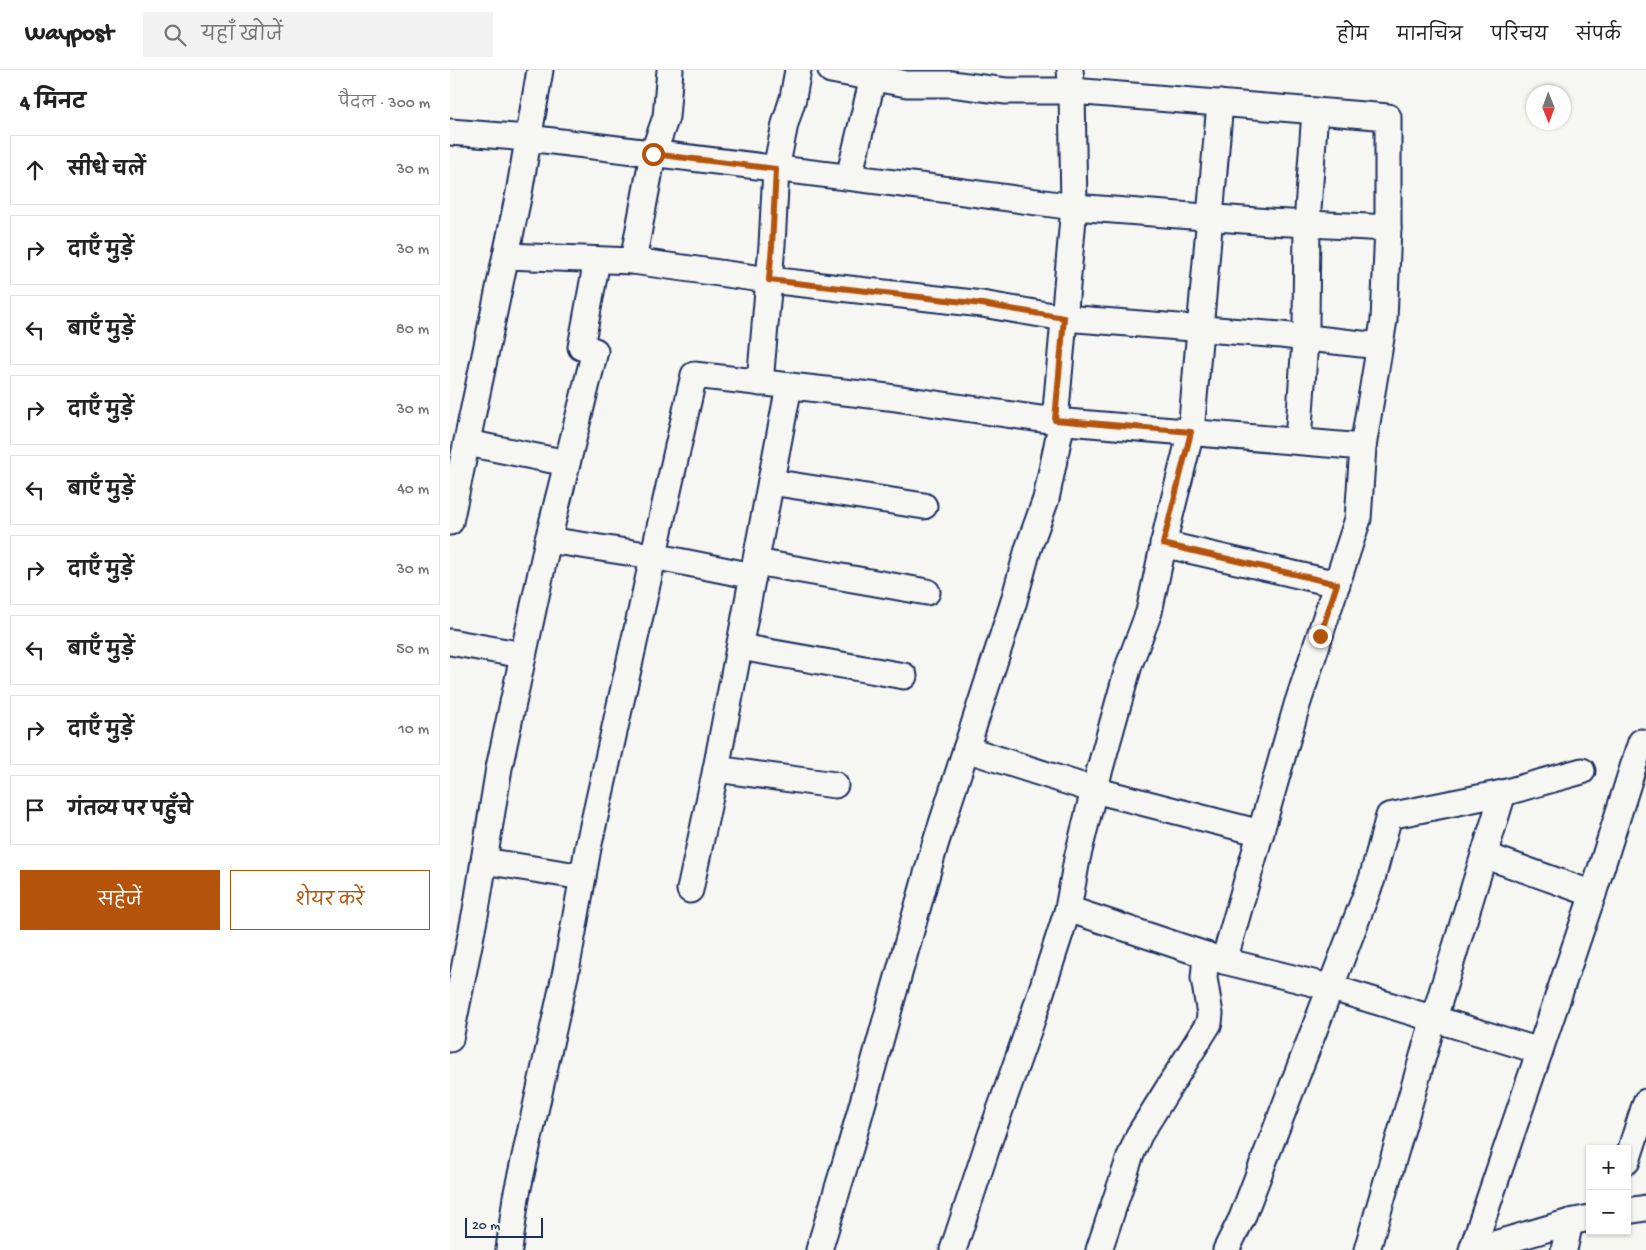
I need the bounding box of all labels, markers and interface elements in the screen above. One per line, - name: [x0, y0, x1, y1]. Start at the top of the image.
- search box: [143, 12, 493, 57]
- text: Waypost: [25, 20, 113, 49]
- icon: search: [161, 21, 189, 49]
- text: यहाँ खोजें: [201, 25, 283, 48]
- text: होम: [1337, 26, 1369, 47]
- text: मानचित्र: [1397, 26, 1463, 47]
- text: परिचय: [1491, 26, 1548, 47]
- text: संपर्क: [1576, 26, 1621, 47]
- north arrow: [1526, 85, 1571, 130]
- text: 4 मिनट: [20, 92, 86, 117]
- text: पैदल · 300 m: [339, 95, 430, 114]
- route start: [642, 143, 665, 166]
- icon: ahead: [21, 156, 49, 184]
- text: सीधे चलें: [68, 160, 145, 183]
- text: 30 m: [396, 161, 429, 180]
- icon: right: [21, 236, 49, 264]
- text: दाएँ मुड़ें: [68, 240, 134, 263]
- text: 30 m: [396, 241, 429, 260]
- icon: left: [21, 316, 49, 344]
- text: बाएँ मुड़ें: [68, 320, 134, 343]
- text: 80 m: [396, 321, 429, 340]
- icon: right: [21, 396, 49, 424]
- text: दाएँ मुड़ें: [68, 400, 134, 423]
- text: 30 m: [396, 401, 429, 420]
- icon: left: [21, 476, 49, 504]
- text: बाएँ मुड़ें: [68, 480, 134, 503]
- text: 40 m: [397, 481, 429, 500]
- icon: right: [21, 556, 49, 584]
- text: दाएँ मुड़ें: [68, 560, 134, 583]
- text: 30 m: [396, 561, 429, 580]
- route end: [1309, 625, 1332, 648]
- icon: left: [21, 636, 49, 664]
- text: बाएँ मुड़ें: [68, 640, 134, 663]
- text: 50 m: [396, 641, 429, 660]
- icon: right: [21, 716, 49, 744]
- text: दाएँ मुड़ें: [68, 720, 134, 743]
- text: 10 m: [398, 721, 429, 740]
- icon: arrive: [21, 796, 49, 824]
- text: गंतव्य पर पहुँचे: [68, 800, 192, 823]
- button: सहेजें: [20, 870, 220, 930]
- button: शेयर करें: [230, 870, 430, 930]
- map controls: [1586, 1145, 1631, 1235]
- button: +: [1586, 1145, 1631, 1190]
- button: −: [1586, 1190, 1631, 1235]
- scale bar: [465, 1215, 542, 1238]
- text: 20 m: [472, 1218, 500, 1235]

